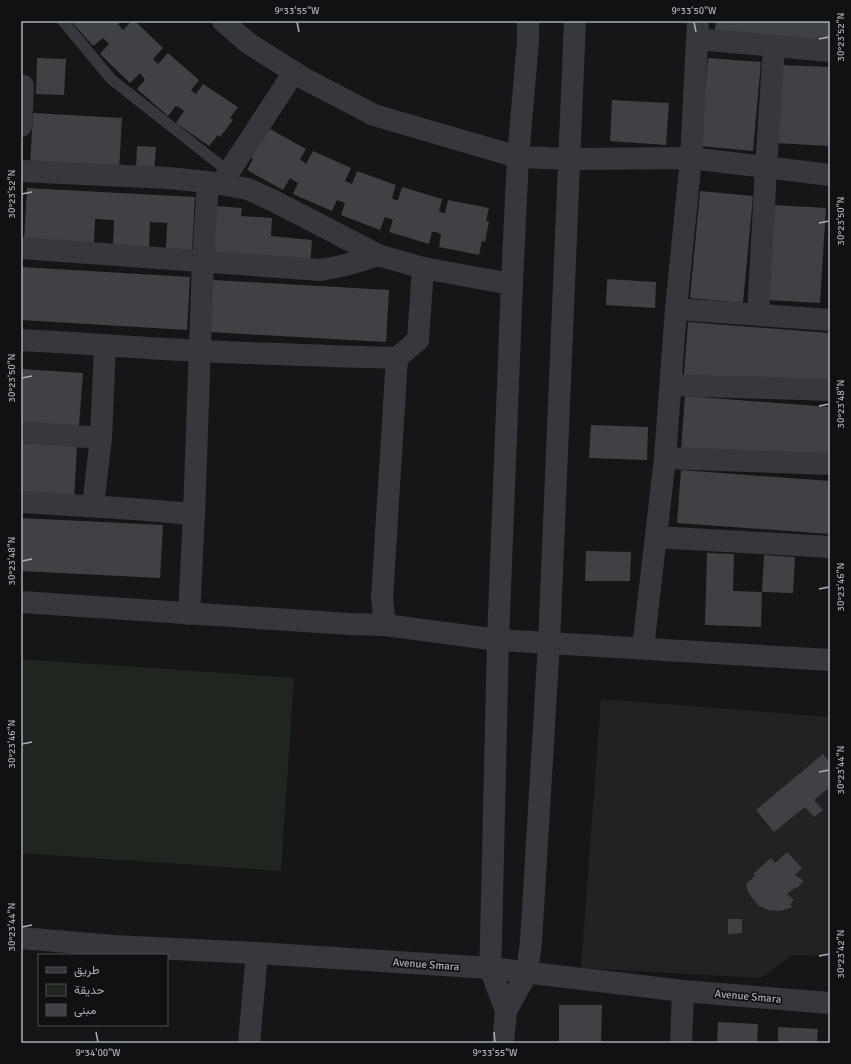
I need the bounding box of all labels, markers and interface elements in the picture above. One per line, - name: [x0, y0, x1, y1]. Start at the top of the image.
- text: 9°33'55"W: [274, 5, 320, 17]
- text: 9°33'50"W: [671, 5, 717, 17]
- text: 30°23'52"N: [835, 13, 847, 61]
- text: 30°23'52"N: [6, 170, 18, 218]
- text: 30°23'50"N: [835, 197, 847, 245]
- text: 30°23'50"N: [6, 354, 18, 402]
- text: 30°23'48"N: [835, 380, 847, 428]
- text: 30°23'48"N: [6, 537, 18, 585]
- text: 30°23'46"N: [835, 563, 847, 611]
- text: 30°23'46"N: [6, 720, 18, 768]
- text: 30°23'44"N: [835, 746, 847, 794]
- text: 30°23'44"N: [6, 903, 18, 951]
- text: 30°23'42"N: [835, 930, 847, 978]
- legend: [38, 954, 168, 1026]
- street label: Avenue Smara: [392, 956, 460, 973]
- text: طريق: [74, 963, 100, 978]
- text: حديقة: [74, 983, 104, 998]
- street label: Avenue Smara: [714, 987, 782, 1006]
- text: مبنى: [74, 1003, 96, 1018]
- text: 9°34'00"W: [75, 1047, 121, 1059]
- text: 9°33'55"W: [472, 1047, 518, 1059]

